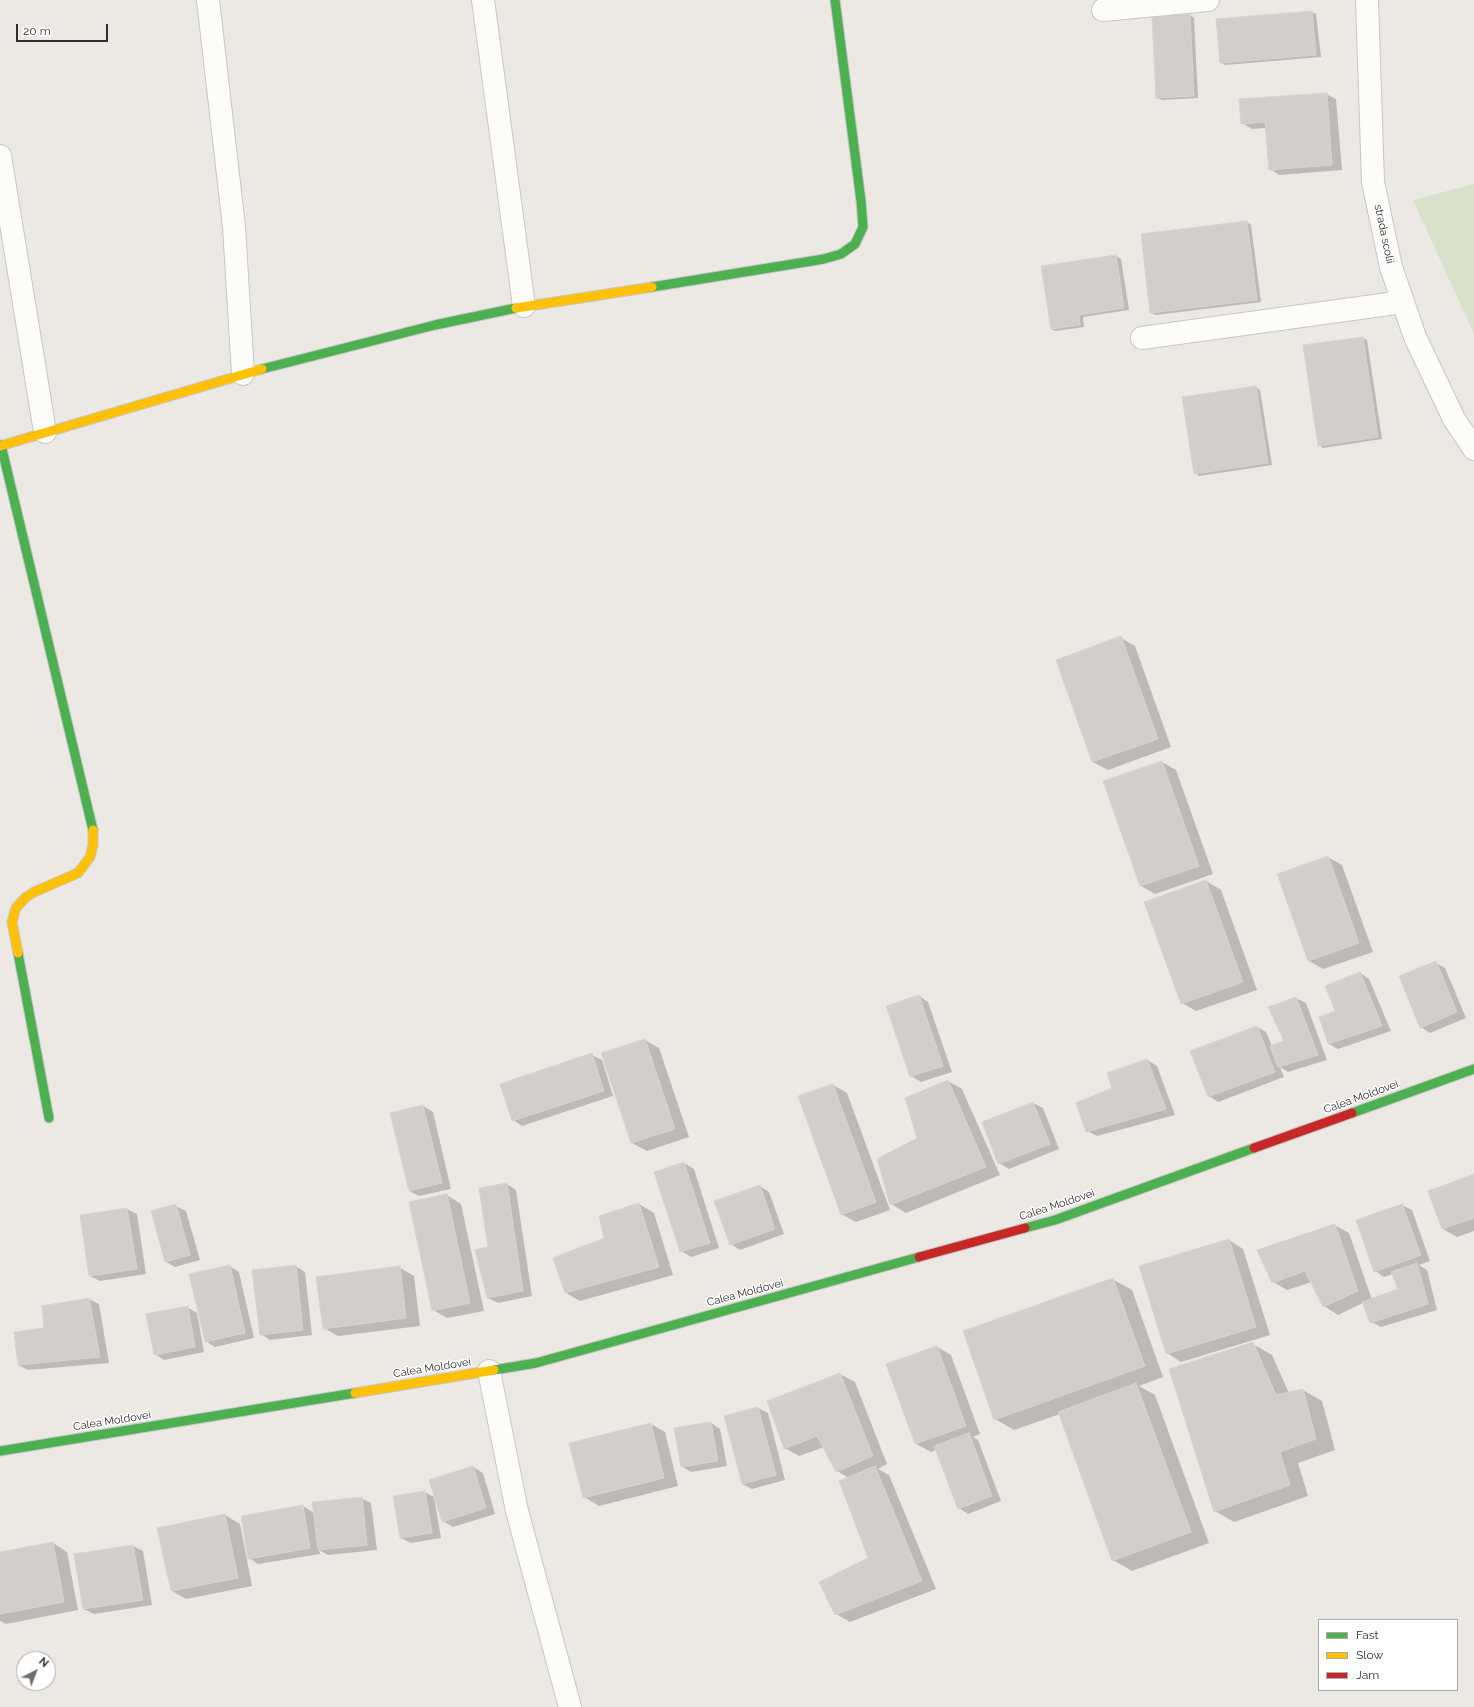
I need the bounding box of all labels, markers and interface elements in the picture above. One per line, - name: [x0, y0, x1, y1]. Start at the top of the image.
- scale bar: [18, 16, 110, 42]
- text: 20 m: [23, 24, 51, 38]
- street label: strada scolii: [1371, 203, 1397, 265]
- street label: Calea Moldovei: [1322, 1077, 1400, 1117]
- street label: Calea Moldovei: [1018, 1187, 1096, 1223]
- street label: Calea Moldovei: [705, 1276, 785, 1310]
- street label: Calea Moldovei: [392, 1355, 472, 1381]
- street label: Calea Moldovei: [72, 1408, 152, 1434]
- legend: [1318, 1619, 1458, 1691]
- text: Fast: [1356, 1628, 1379, 1642]
- text: Slow: [1356, 1648, 1383, 1662]
- north arrow: [16, 1651, 56, 1691]
- text: N: [36, 1655, 51, 1670]
- text: Jam: [1356, 1668, 1379, 1682]

